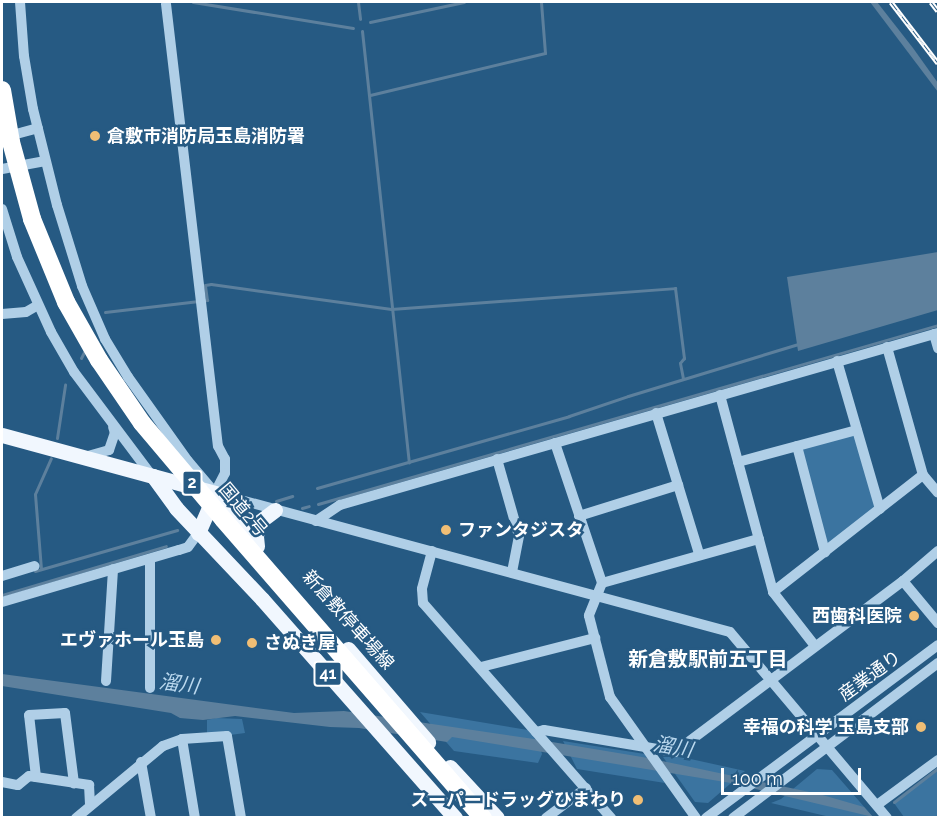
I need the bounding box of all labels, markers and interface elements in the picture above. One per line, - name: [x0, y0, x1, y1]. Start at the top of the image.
- place label: 倉敷市消防局玉島消防署: [107, 125, 305, 147]
- marker: 倉敷市消防局玉島消防署: [88, 129, 102, 143]
- road number: 2: [180, 470, 204, 496]
- street label: 国道2号: [214, 479, 272, 541]
- place label: ファンタジスタ: [458, 519, 584, 541]
- marker: ファンタジスタ: [439, 523, 453, 537]
- street label: 新倉敷停車場線: [298, 566, 398, 674]
- place label: 西歯科医院: [812, 605, 902, 627]
- marker: 西歯科医院: [907, 609, 921, 623]
- place label: エヴァホール玉島: [60, 629, 204, 651]
- place label: さぬき屋: [264, 632, 336, 654]
- marker: エヴァホール玉島: [209, 633, 223, 647]
- marker: さぬき屋: [245, 636, 259, 650]
- street label: 産業通り: [835, 646, 905, 706]
- district label: 新倉敷駅前五丁目: [628, 647, 788, 671]
- road number: 41: [313, 661, 343, 687]
- water label: 溜川: [158, 669, 200, 699]
- place label: 幸福の科学 玉島支部: [743, 716, 909, 738]
- marker: 幸福の科学 玉島支部: [914, 720, 928, 734]
- water label: 溜川: [651, 732, 695, 762]
- scale bar: [724, 756, 864, 794]
- text: 100 m: [732, 768, 783, 789]
- place label: スーパードラッグひまわり: [410, 789, 626, 811]
- marker: スーパードラッグひまわり: [631, 793, 645, 807]

